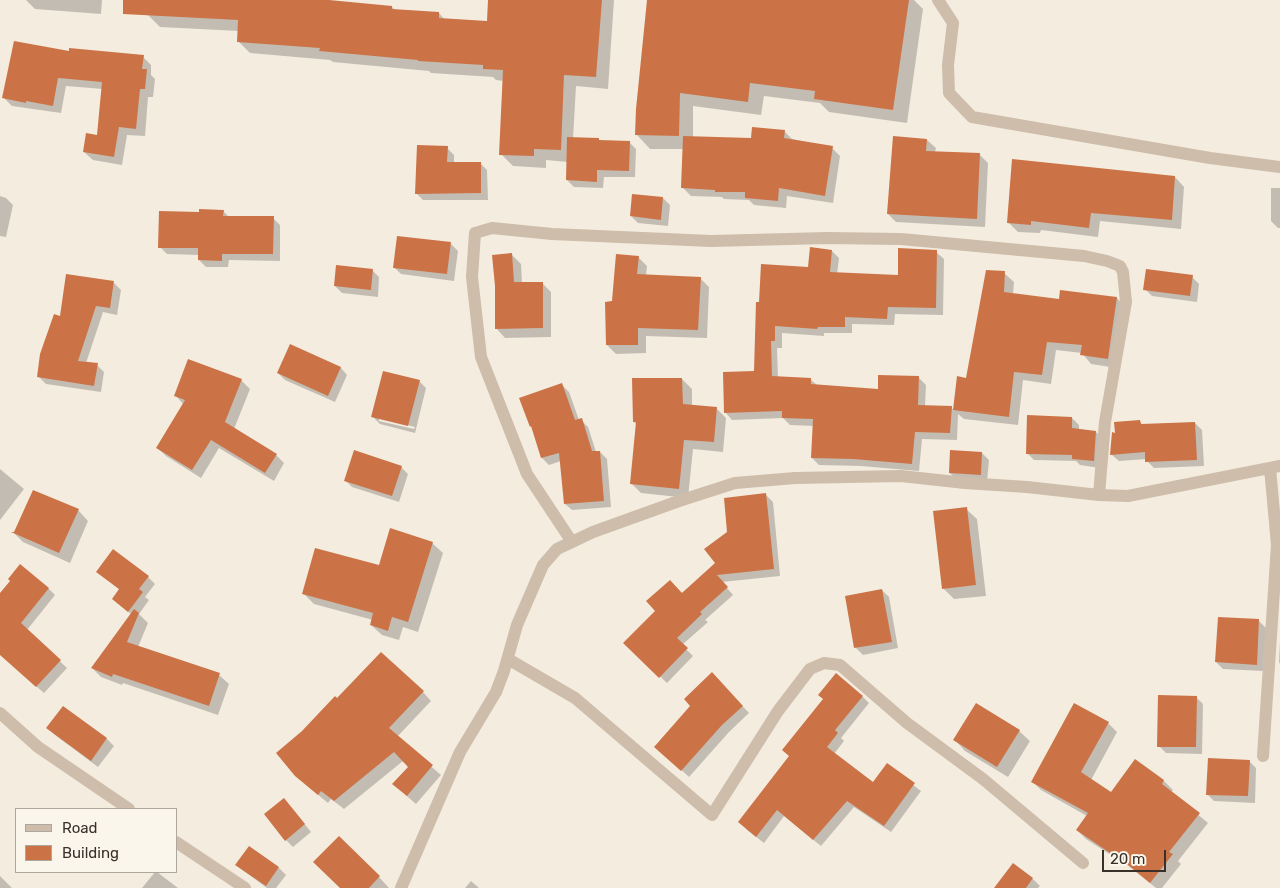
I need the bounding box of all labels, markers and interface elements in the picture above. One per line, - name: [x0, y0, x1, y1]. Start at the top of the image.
- legend: [15, 808, 178, 873]
- text: Road: [62, 819, 98, 837]
- scale bar: [1105, 840, 1169, 872]
- text: Building: [62, 844, 119, 862]
- text: 20 m: [1110, 850, 1145, 868]

